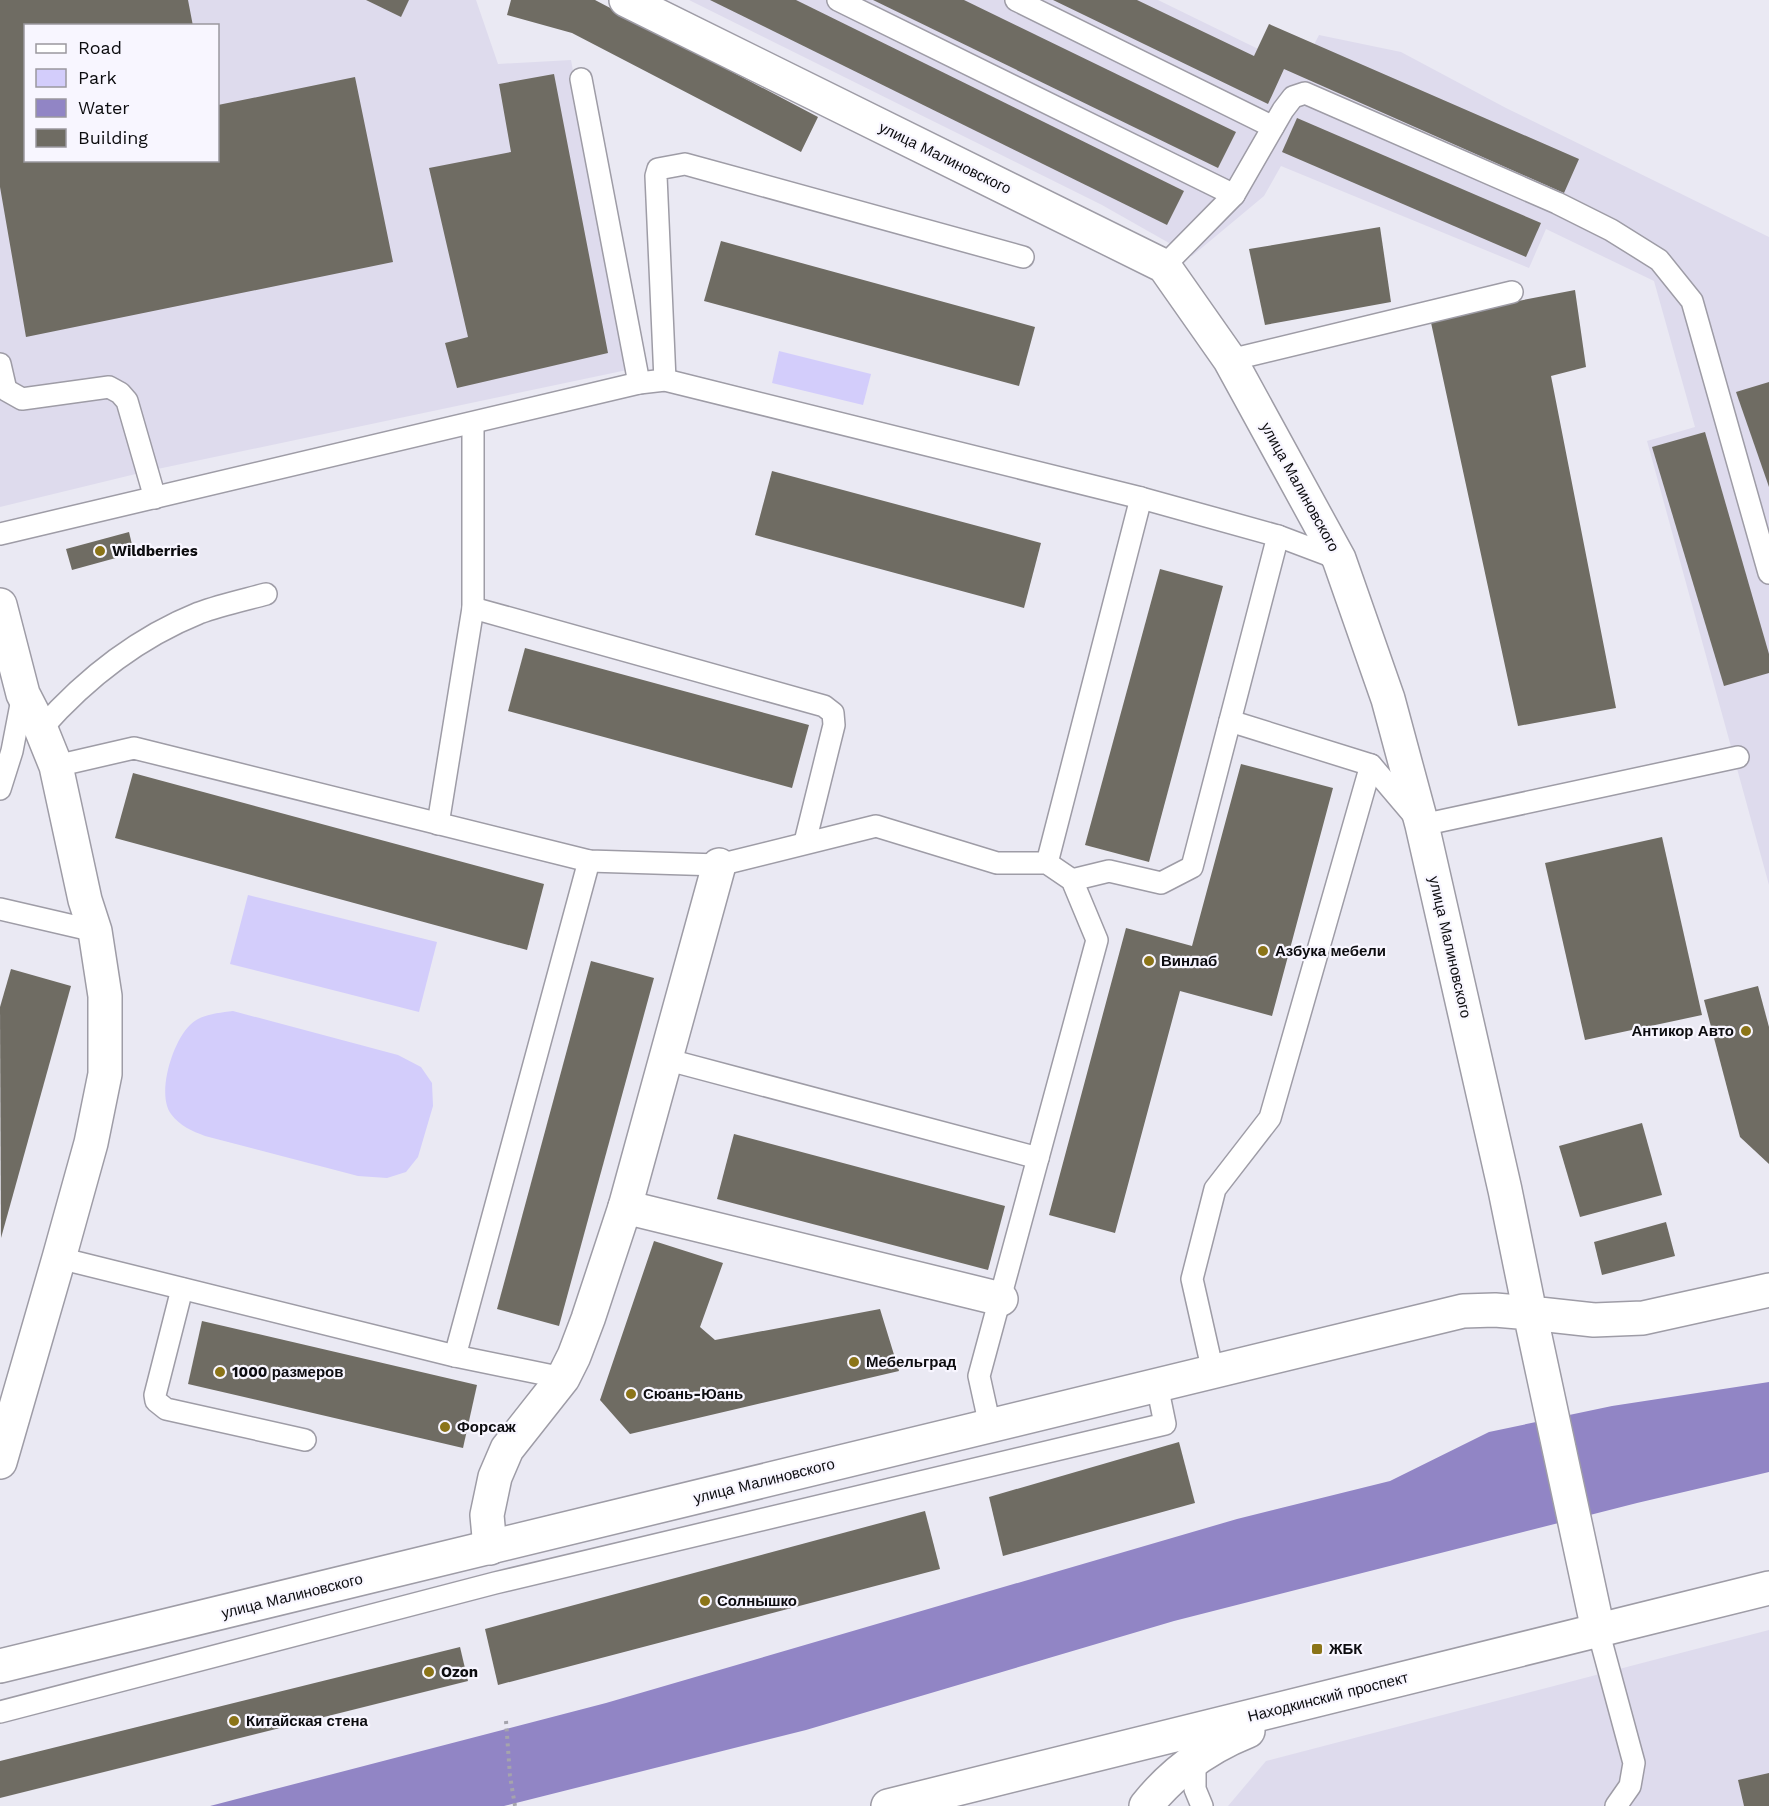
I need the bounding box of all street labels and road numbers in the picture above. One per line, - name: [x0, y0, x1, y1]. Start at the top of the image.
- street label: улица Малиновского: [876, 118, 1014, 198]
- street label: улица Малиновского: [1257, 419, 1343, 555]
- street label: улица Малиновского: [1425, 874, 1475, 1020]
- street label: улица Малиновского: [691, 1455, 837, 1507]
- street label: улица Малиновского: [219, 1570, 365, 1622]
- street label: Находкинский проспект: [1246, 1668, 1410, 1726]

